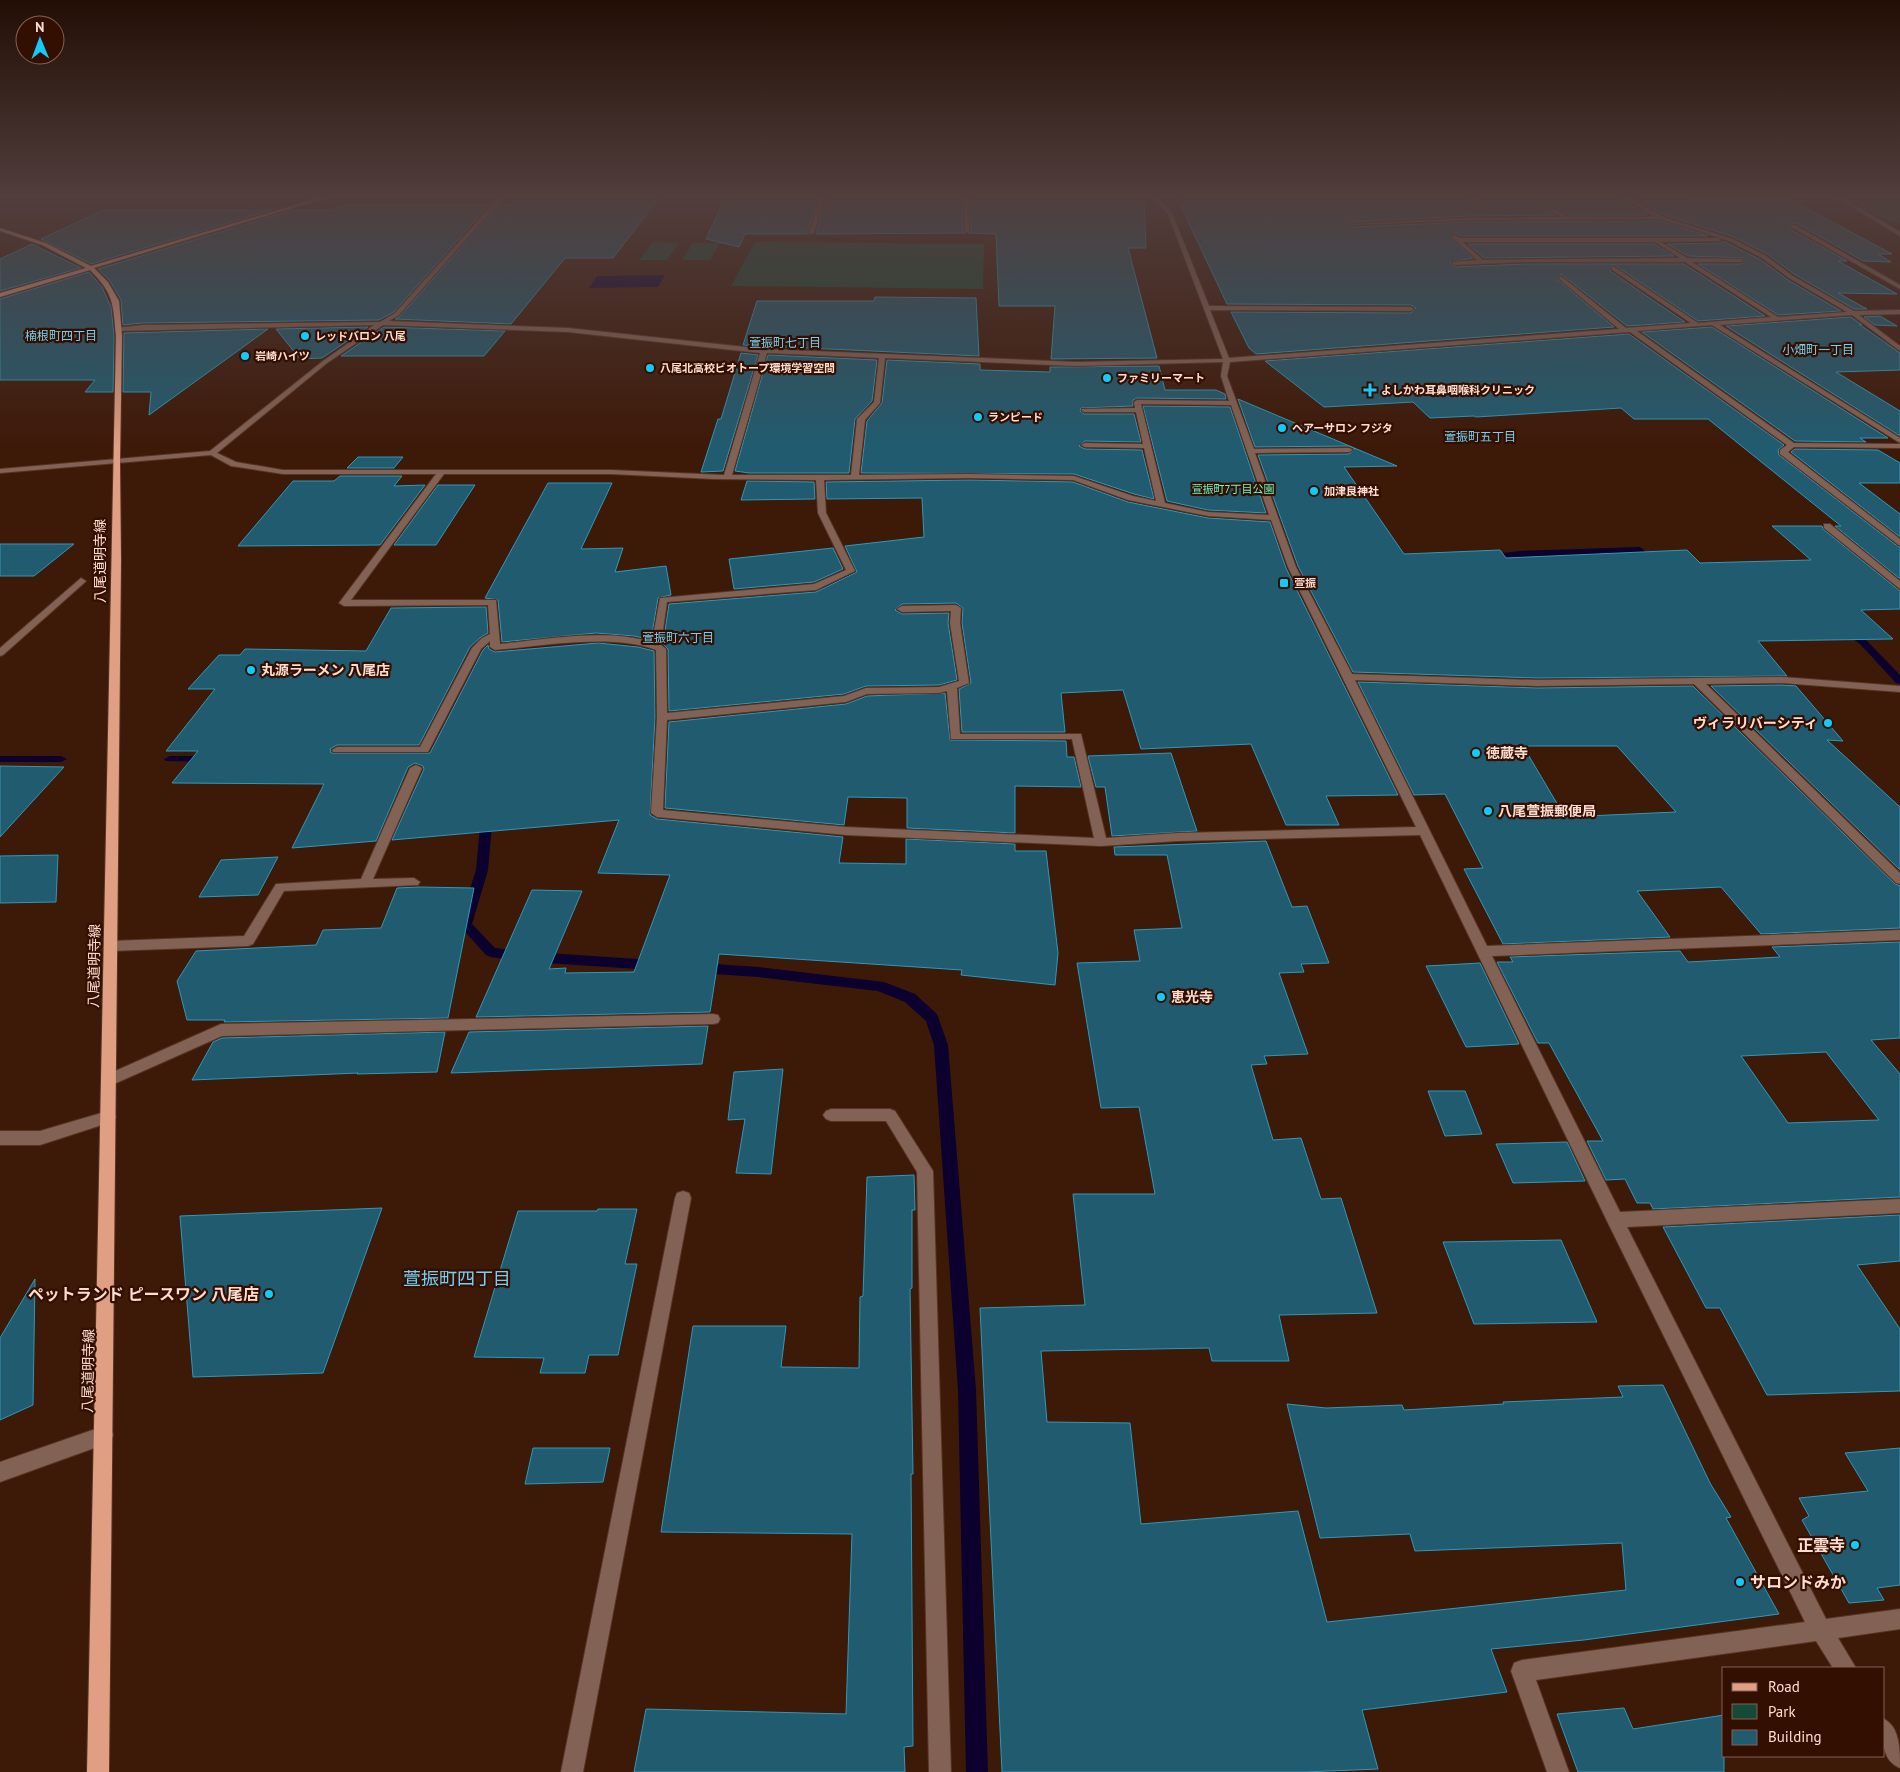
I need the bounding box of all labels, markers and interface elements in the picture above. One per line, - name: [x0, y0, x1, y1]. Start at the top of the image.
- north arrow: [15, 15, 65, 65]
- text: N: [35, 18, 45, 36]
- district label: 楠根町四丁目: [25, 328, 97, 343]
- place label: レッドバロン 八尾: [315, 329, 406, 343]
- marker: レッドバロン 八尾: [299, 330, 311, 342]
- district label: 萱振町七丁目: [749, 335, 821, 350]
- district label: 小畑町一丁目: [1782, 342, 1854, 357]
- place label: 岩崎ハイツ: [255, 349, 310, 363]
- marker: 岩崎ハイツ: [239, 350, 251, 362]
- place label: 八尾北高校ビオトープ環境学習空間: [660, 361, 835, 375]
- marker: 八尾北高校ビオトープ環境学習空間: [644, 362, 656, 374]
- place label: ファミリーマート: [1117, 371, 1205, 385]
- marker: ファミリーマート: [1101, 372, 1113, 384]
- marker: よしかわ耳鼻咽喉科クリニック: [1363, 383, 1377, 397]
- place label: よしかわ耳鼻咽喉科クリニック: [1381, 383, 1535, 397]
- place label: ランピード: [988, 410, 1043, 424]
- marker: ランピード: [972, 411, 984, 423]
- place label: ヘアーサロン フジタ: [1292, 421, 1393, 435]
- marker: ヘアーサロン フジタ: [1276, 422, 1288, 434]
- district label: 萱振町五丁目: [1444, 429, 1516, 444]
- park label: 萱振町7丁目公園: [1192, 482, 1275, 496]
- place label: 加津良神社: [1324, 484, 1379, 498]
- marker: 加津良神社: [1308, 485, 1320, 497]
- street label: 八尾道明寺線: [91, 519, 109, 603]
- place label: 萱振: [1294, 576, 1316, 590]
- marker: 萱振: [1278, 577, 1290, 589]
- district label: 萱振町六丁目: [642, 630, 714, 645]
- place label: 丸源ラーメン 八尾店: [261, 661, 390, 679]
- marker: 丸源ラーメン 八尾店: [245, 664, 257, 676]
- place label: ヴィラリバーシティ: [1693, 714, 1818, 732]
- marker: ヴィラリバーシティ: [1822, 717, 1834, 729]
- place label: 徳蔵寺: [1486, 744, 1528, 762]
- marker: 徳蔵寺: [1470, 747, 1482, 759]
- place label: 八尾萱振郵便局: [1498, 802, 1596, 820]
- marker: 八尾萱振郵便局: [1482, 805, 1494, 817]
- street label: 八尾道明寺線: [84, 924, 104, 1008]
- place label: 恵光寺: [1171, 988, 1213, 1006]
- marker: 恵光寺: [1155, 991, 1167, 1003]
- district label: 萱振町四丁目: [403, 1267, 511, 1290]
- place label: ペットランド ピースワン 八尾店: [28, 1284, 259, 1304]
- marker: ペットランド ピースワン 八尾店: [263, 1288, 275, 1300]
- street label: 八尾道明寺線: [78, 1329, 98, 1413]
- place label: 正雲寺: [1797, 1535, 1845, 1555]
- marker: 正雲寺: [1849, 1539, 1861, 1551]
- place label: サロンドみか: [1750, 1572, 1846, 1592]
- marker: サロンドみか: [1734, 1576, 1746, 1588]
- legend: [1722, 1667, 1885, 1757]
- text: Road: [1768, 1677, 1800, 1696]
- text: Park: [1768, 1702, 1796, 1721]
- text: Building: [1768, 1727, 1822, 1746]

